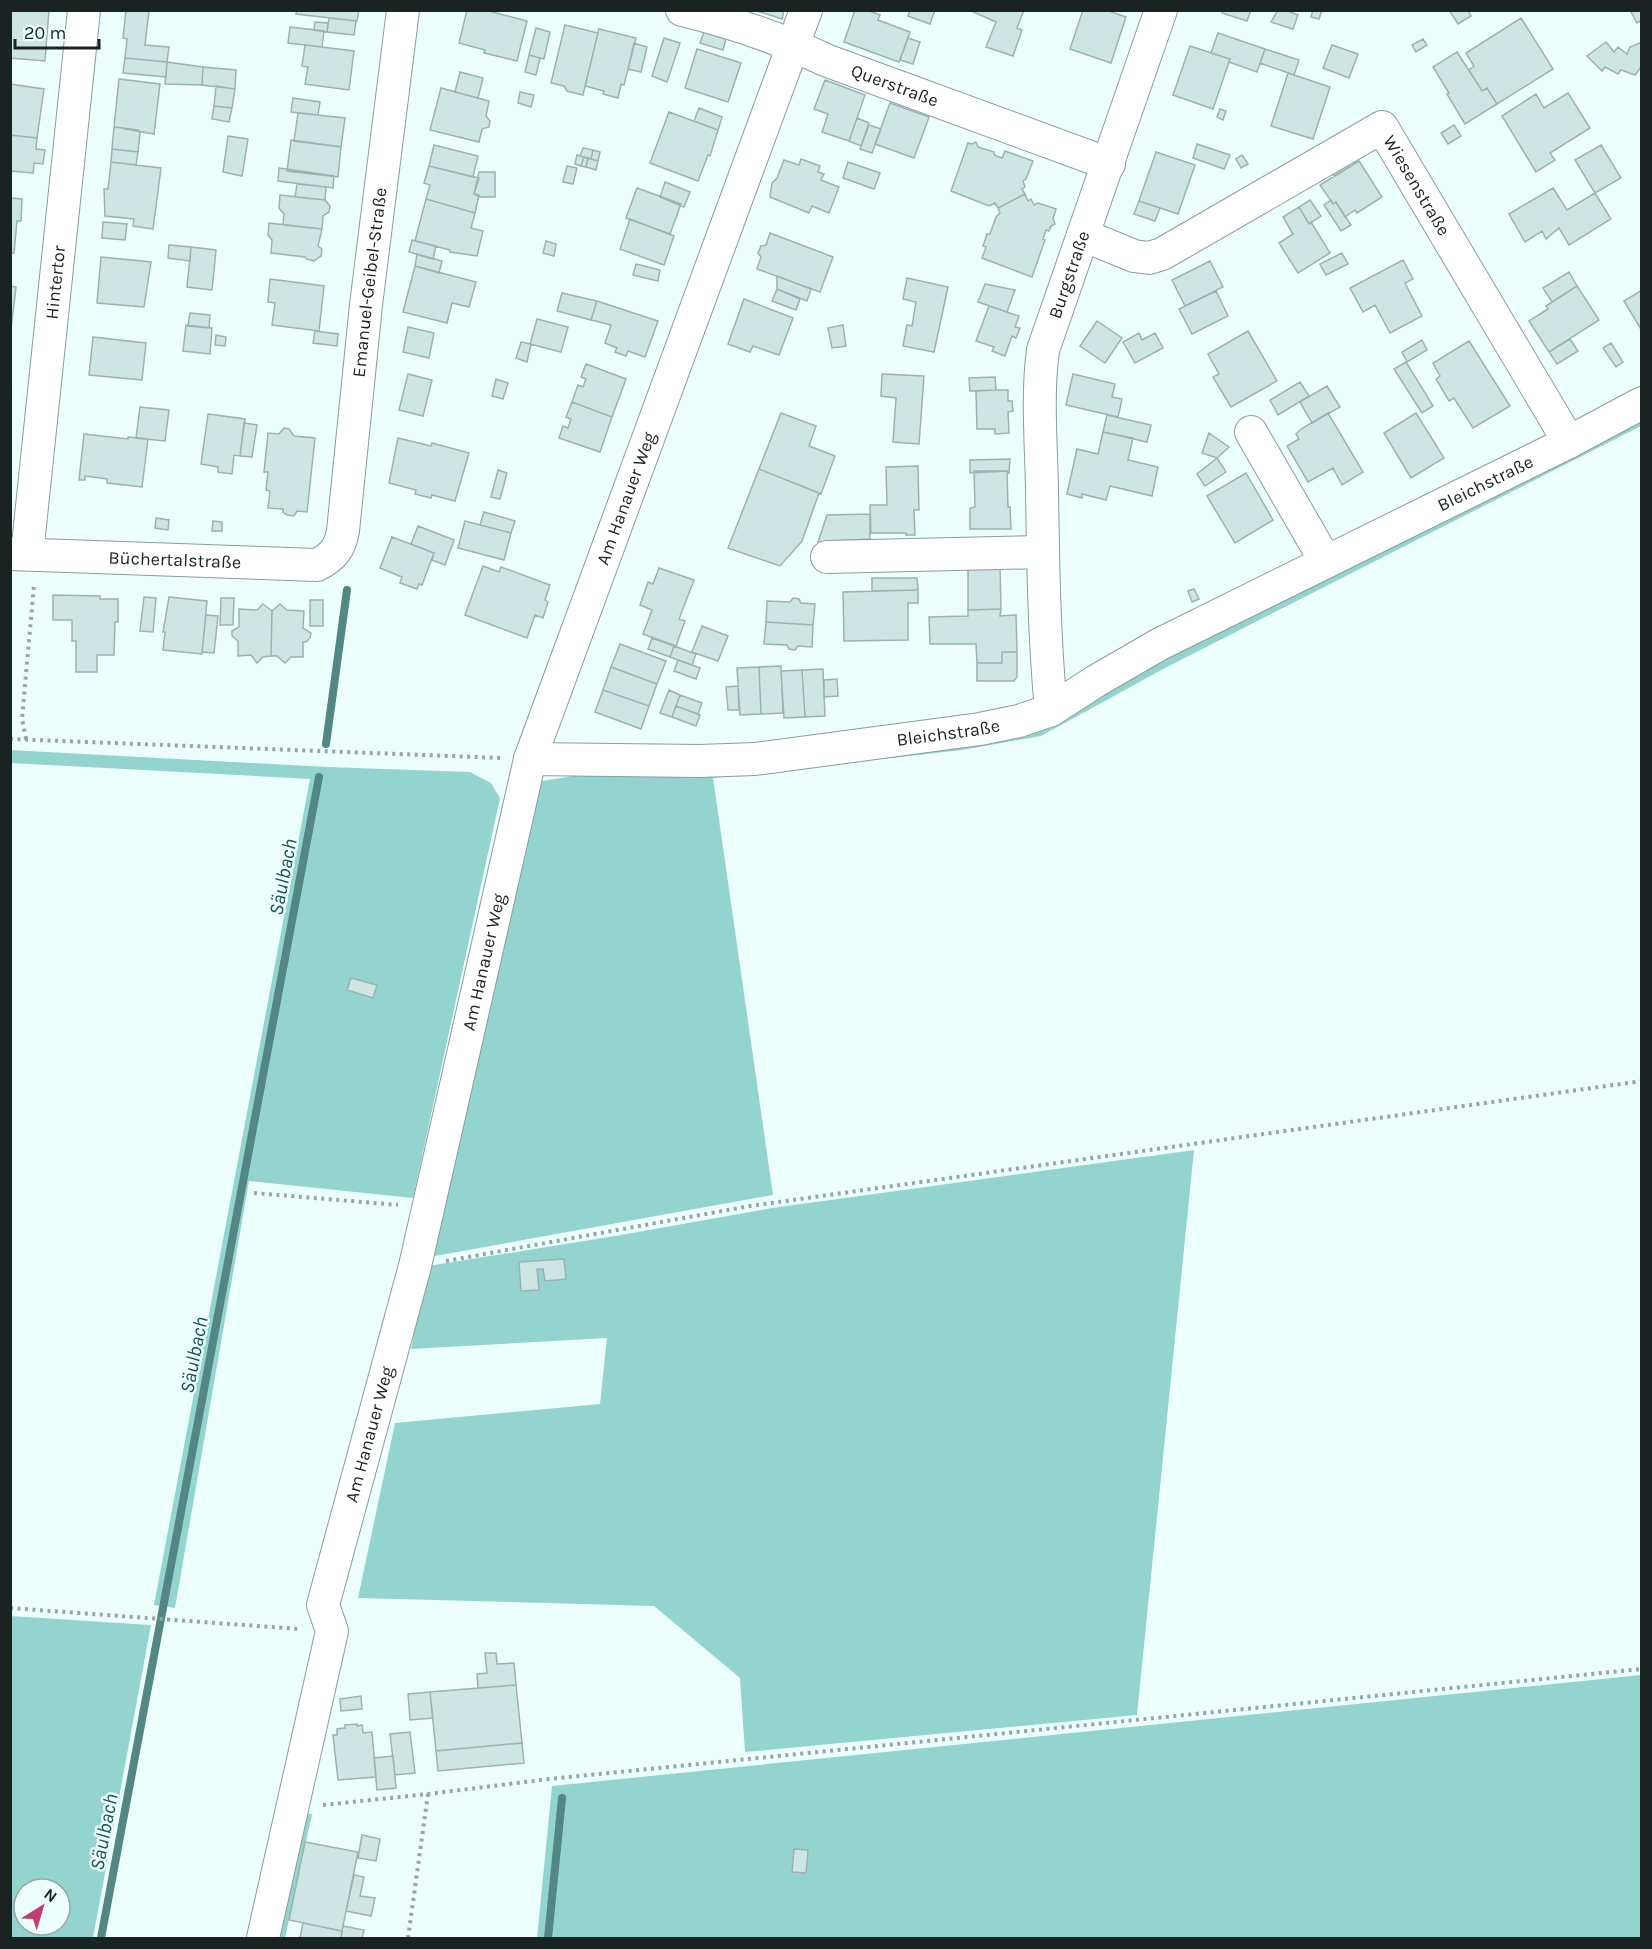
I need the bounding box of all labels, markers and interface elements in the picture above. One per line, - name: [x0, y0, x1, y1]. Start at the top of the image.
- scale bar: [15, 12, 99, 50]
- text: 20 m: [24, 22, 66, 44]
- street label: Querstraße: [848, 59, 941, 112]
- street label: Wiesenstraße: [1378, 131, 1455, 240]
- street label: Emanuel-Geibel-Straße: [348, 186, 392, 378]
- street label: Burgstraße: [1044, 228, 1094, 322]
- street label: Hintertor: [41, 244, 70, 320]
- street label: Am Hanauer Weg: [591, 429, 661, 568]
- street label: Bleichstraße: [1434, 450, 1537, 516]
- street label: Büchertalstraße: [108, 547, 242, 573]
- street label: Bleichstraße: [895, 714, 1002, 751]
- water label: Säulbach: [264, 837, 302, 917]
- street label: Am Hanauer Weg: [458, 891, 510, 1033]
- water label: Säulbach: [175, 1315, 213, 1395]
- street label: Am Hanauer Weg: [340, 1364, 398, 1505]
- water label: Säulbach: [85, 1792, 123, 1872]
- north arrow: [12, 1877, 72, 1937]
- text: N: [40, 1884, 61, 1906]

